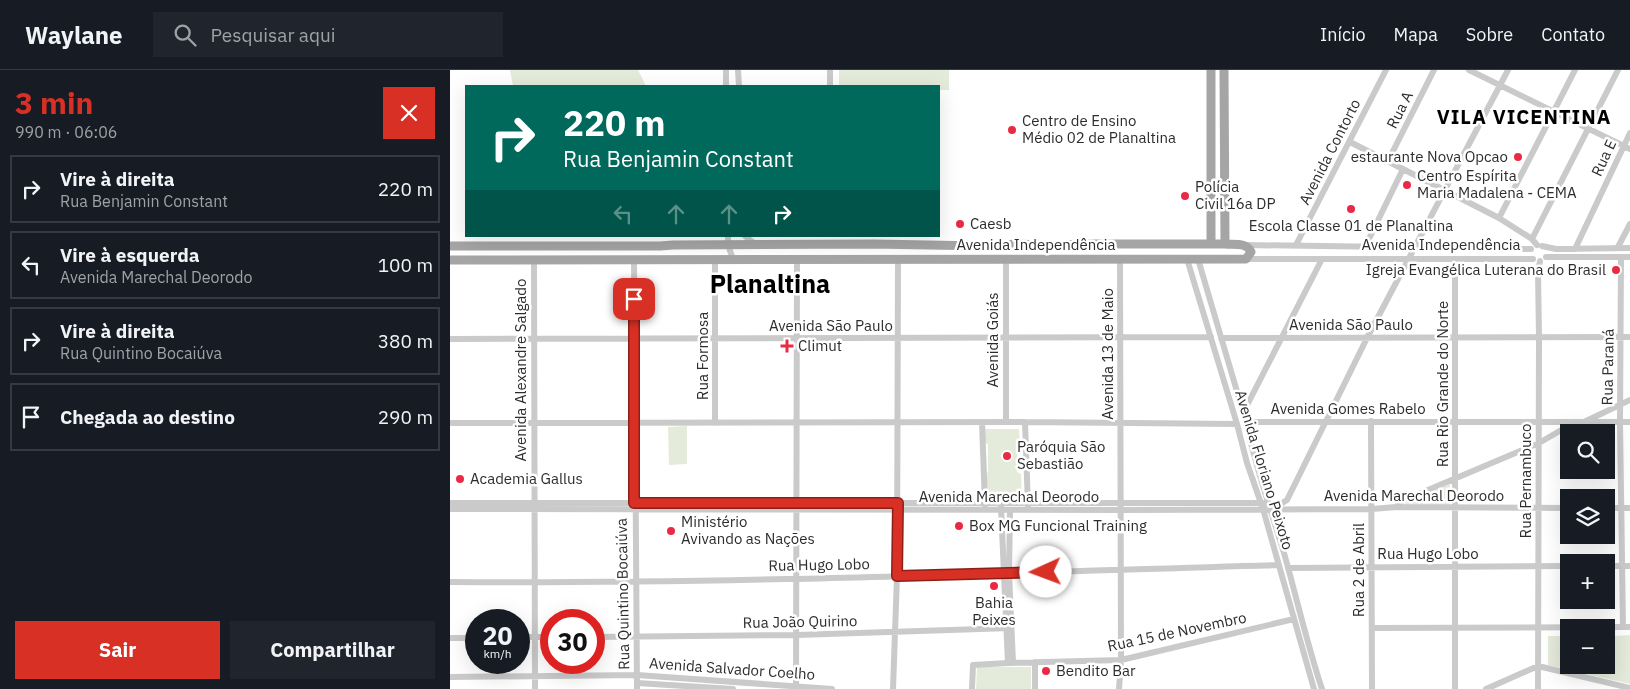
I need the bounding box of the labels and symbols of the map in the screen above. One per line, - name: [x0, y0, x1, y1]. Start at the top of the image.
- street label: Rua A: [1382, 88, 1417, 132]
- street label: Avenida Contorto: [1295, 96, 1364, 208]
- district label: VILA VICENTINA: [1437, 103, 1611, 130]
- place label: Centro de Ensino Médio 02 de Planaltina: [1022, 111, 1176, 147]
- marker: Centro de Ensino Médio 02 de Planaltina: [1006, 124, 1018, 136]
- street label: Rua E: [1587, 136, 1620, 179]
- place label: estaurante Nova Opcao: [1351, 147, 1508, 166]
- marker: estaurante Nova Opcao: [1512, 151, 1524, 163]
- place label: Centro Espírita Maria Madalena - CEMA: [1417, 166, 1577, 202]
- place label: Polícia Civil 16a DP: [1195, 177, 1276, 213]
- marker: Centro Espírita Maria Madalena - CEMA: [1401, 179, 1413, 191]
- marker: Polícia Civil 16a DP: [1179, 190, 1191, 202]
- marker: Escola Classe 01 de Planaltina: [1345, 203, 1357, 215]
- place label: Caesb: [970, 214, 1012, 233]
- place label: Escola Classe 01 de Planaltina: [1249, 216, 1453, 235]
- marker: Caesb: [954, 218, 966, 230]
- street label: Avenida Independência: [956, 235, 1116, 254]
- street label: Avenida Independência: [1361, 235, 1521, 254]
- place label: Igreja Evangélica Luterana do Brasil: [1366, 260, 1606, 279]
- marker: Igreja Evangélica Luterana do Brasil: [1610, 264, 1622, 276]
- district label: Planaltina: [710, 267, 830, 300]
- pin: [613, 278, 655, 320]
- street label: Avenida Alexandre Salgado: [511, 279, 530, 461]
- street label: Avenida 13 de Maio: [1098, 288, 1117, 420]
- street label: Avenida Goiás: [983, 292, 1002, 388]
- street label: Rua Rio Grande do Norte: [1433, 301, 1452, 467]
- street label: Rua Formosa: [693, 312, 712, 400]
- street label: Avenida São Paulo: [1289, 315, 1413, 334]
- street label: Avenida São Paulo: [769, 316, 893, 335]
- street label: Rua Paraná: [1597, 329, 1618, 405]
- place label: Climut: [798, 336, 842, 355]
- marker: Climut: [780, 339, 794, 353]
- street label: Avenida Floriano Peixoto: [1231, 388, 1298, 552]
- street label: Avenida Gomes Rabelo: [1270, 399, 1426, 418]
- street label: Rua Pernambuco: [1516, 424, 1535, 538]
- place label: Paróquia São Sebastião: [1017, 437, 1105, 473]
- marker: Paróquia São Sebastião: [1001, 450, 1013, 462]
- place label: Academia Gallus: [470, 469, 583, 488]
- marker: Academia Gallus: [454, 473, 466, 485]
- street label: Avenida Marechal Deorodo: [1324, 486, 1504, 505]
- street label: Avenida Marechal Deorodo: [919, 487, 1099, 506]
- place label: Ministério Avivando as Nações: [681, 512, 815, 548]
- place label: Box MG Funcional Training: [969, 516, 1147, 535]
- street label: Rua Quintino Bocaiúva: [612, 518, 633, 670]
- marker: Box MG Funcional Training: [953, 520, 965, 532]
- street label: Rua 2 de Abril: [1349, 523, 1368, 617]
- marker: Ministério Avivando as Nações: [665, 525, 677, 537]
- street label: Rua Hugo Lobo: [1377, 544, 1479, 563]
- position arrow: [1019, 545, 1071, 597]
- street label: Rua Hugo Lobo: [768, 554, 870, 575]
- marker: Bahia Peixes: [988, 580, 1000, 592]
- place label: Bahia Peixes: [972, 593, 1016, 629]
- street label: Rua 15 de Novembro: [1106, 607, 1248, 656]
- speed limit sign: 30: [540, 609, 605, 674]
- street label: Rua João Quirino: [742, 611, 858, 632]
- street label: Avenida Salvador Coelho: [648, 653, 816, 684]
- place label: Bendito Bar: [1056, 661, 1136, 680]
- marker: Bendito Bar: [1040, 665, 1052, 677]

